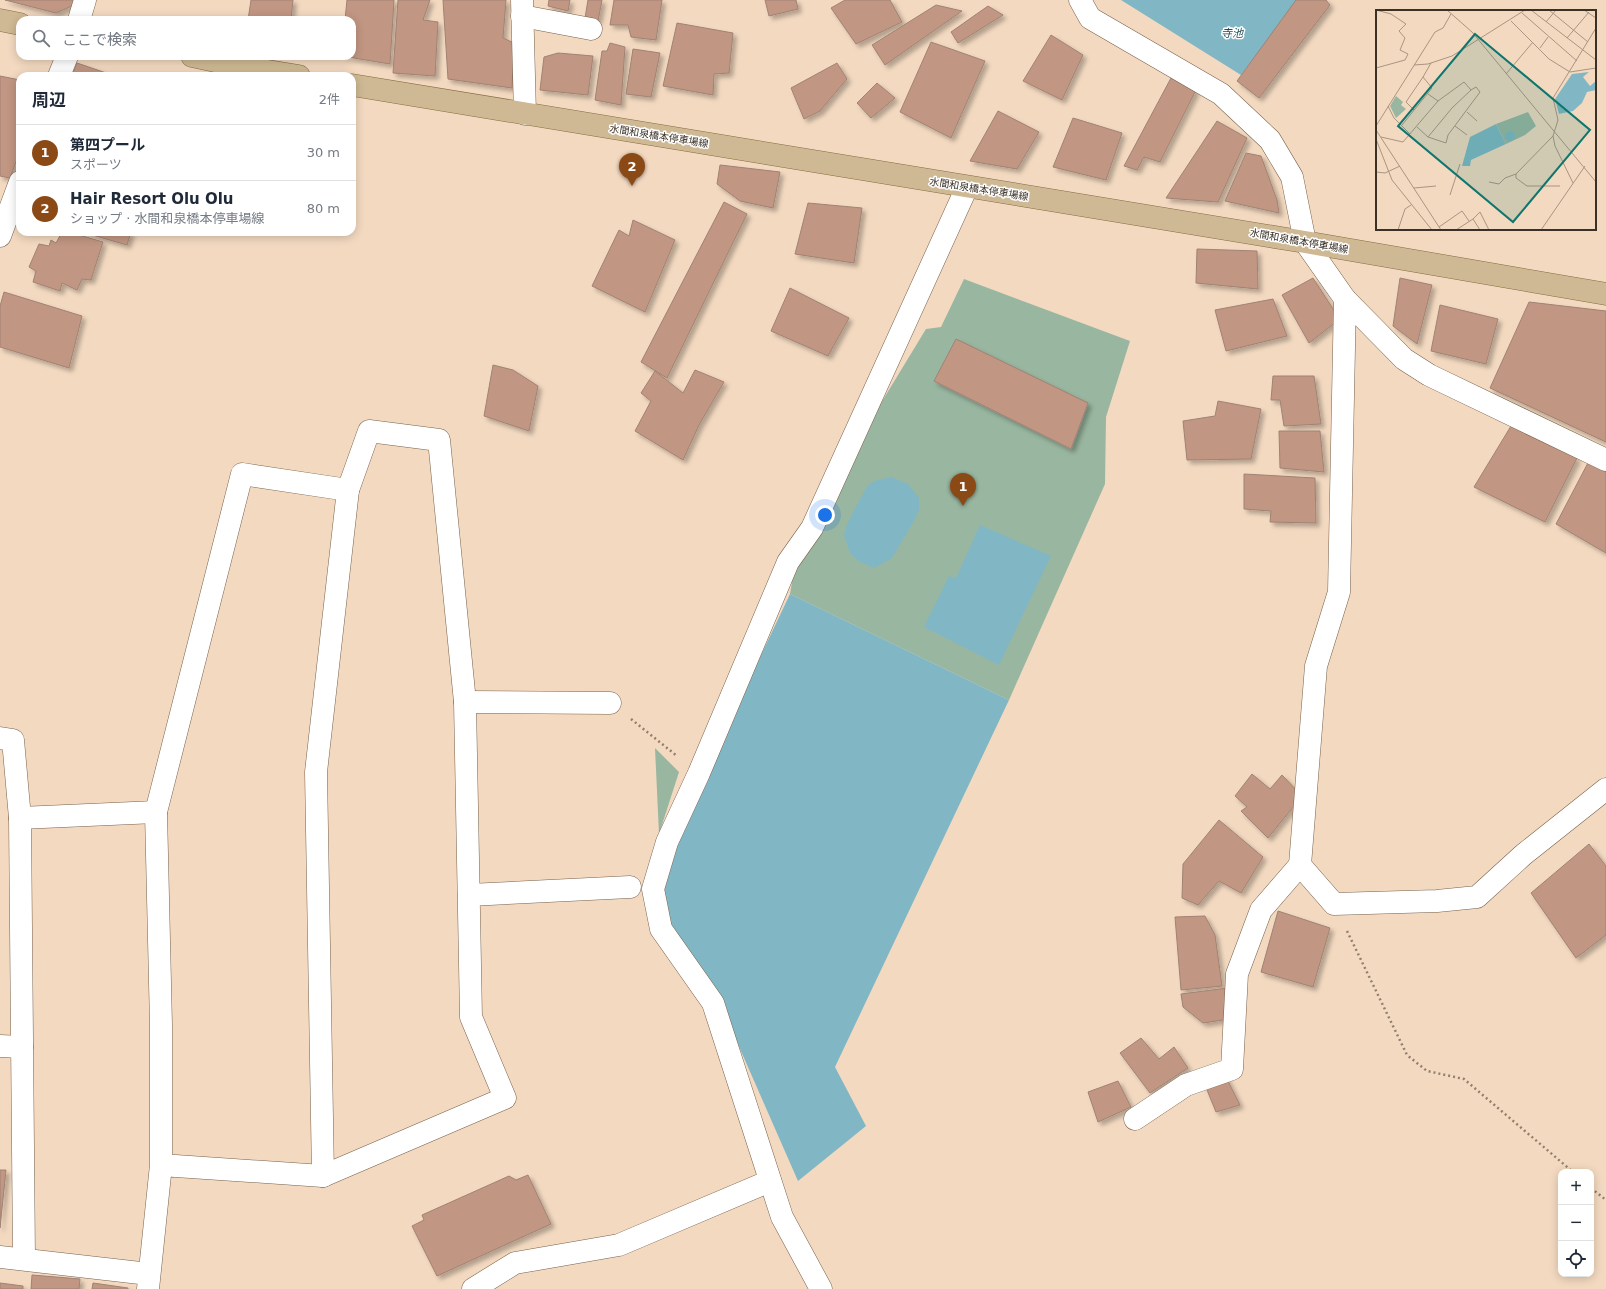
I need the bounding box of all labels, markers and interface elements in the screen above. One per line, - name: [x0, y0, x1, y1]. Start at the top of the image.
- inset map: [1376, 10, 1596, 230]
- search box: [16, 16, 356, 60]
- icon: search: [30, 27, 52, 49]
- water label: 寺池: [1221, 27, 1244, 40]
- text: ここで検索: [62, 31, 137, 49]
- text: 周辺: [32, 90, 66, 110]
- text: 2件: [319, 92, 340, 107]
- street label: 水間和泉橋本停車場線: [609, 123, 709, 149]
- text: 第四プール: [70, 136, 145, 154]
- text: 1: [40, 145, 50, 160]
- text: 30 m: [307, 145, 340, 160]
- pin: 2: [619, 153, 645, 186]
- text: スポーツ: [70, 157, 122, 172]
- street label: 水間和泉橋本停車場線: [929, 176, 1029, 202]
- text: Hair Resort Olu Olu: [70, 190, 234, 208]
- text: 2: [40, 201, 50, 216]
- text: 80 m: [307, 201, 340, 216]
- text: ショップ · 水間和泉橋本停車場線: [70, 211, 264, 226]
- street label: 水間和泉橋本停車場線: [1249, 227, 1349, 255]
- pin: 1: [950, 473, 976, 506]
- your location: [815, 505, 835, 525]
- map controls: [1558, 1169, 1594, 1277]
- button: +: [1558, 1169, 1594, 1205]
- button: −: [1558, 1205, 1594, 1241]
- button: locate: [1558, 1241, 1594, 1277]

